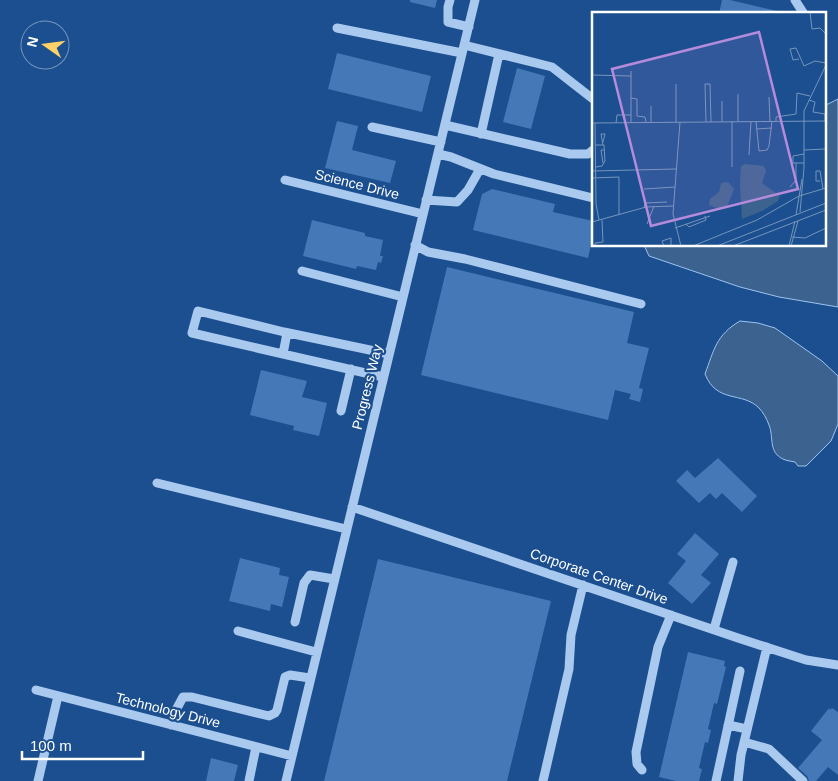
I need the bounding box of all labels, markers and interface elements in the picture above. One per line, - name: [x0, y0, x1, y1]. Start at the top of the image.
- inset map: [592, 12, 826, 246]
- north arrow: [20, 20, 70, 70]
- text: N: [23, 35, 41, 49]
- street label: Science Drive: [313, 166, 401, 202]
- street label: Progress Way: [349, 343, 385, 431]
- street label: Corporate Center Drive: [528, 545, 670, 607]
- street label: Technology Drive: [114, 689, 222, 731]
- scale bar: [22, 728, 144, 760]
- text: 100 m: [30, 737, 72, 754]

